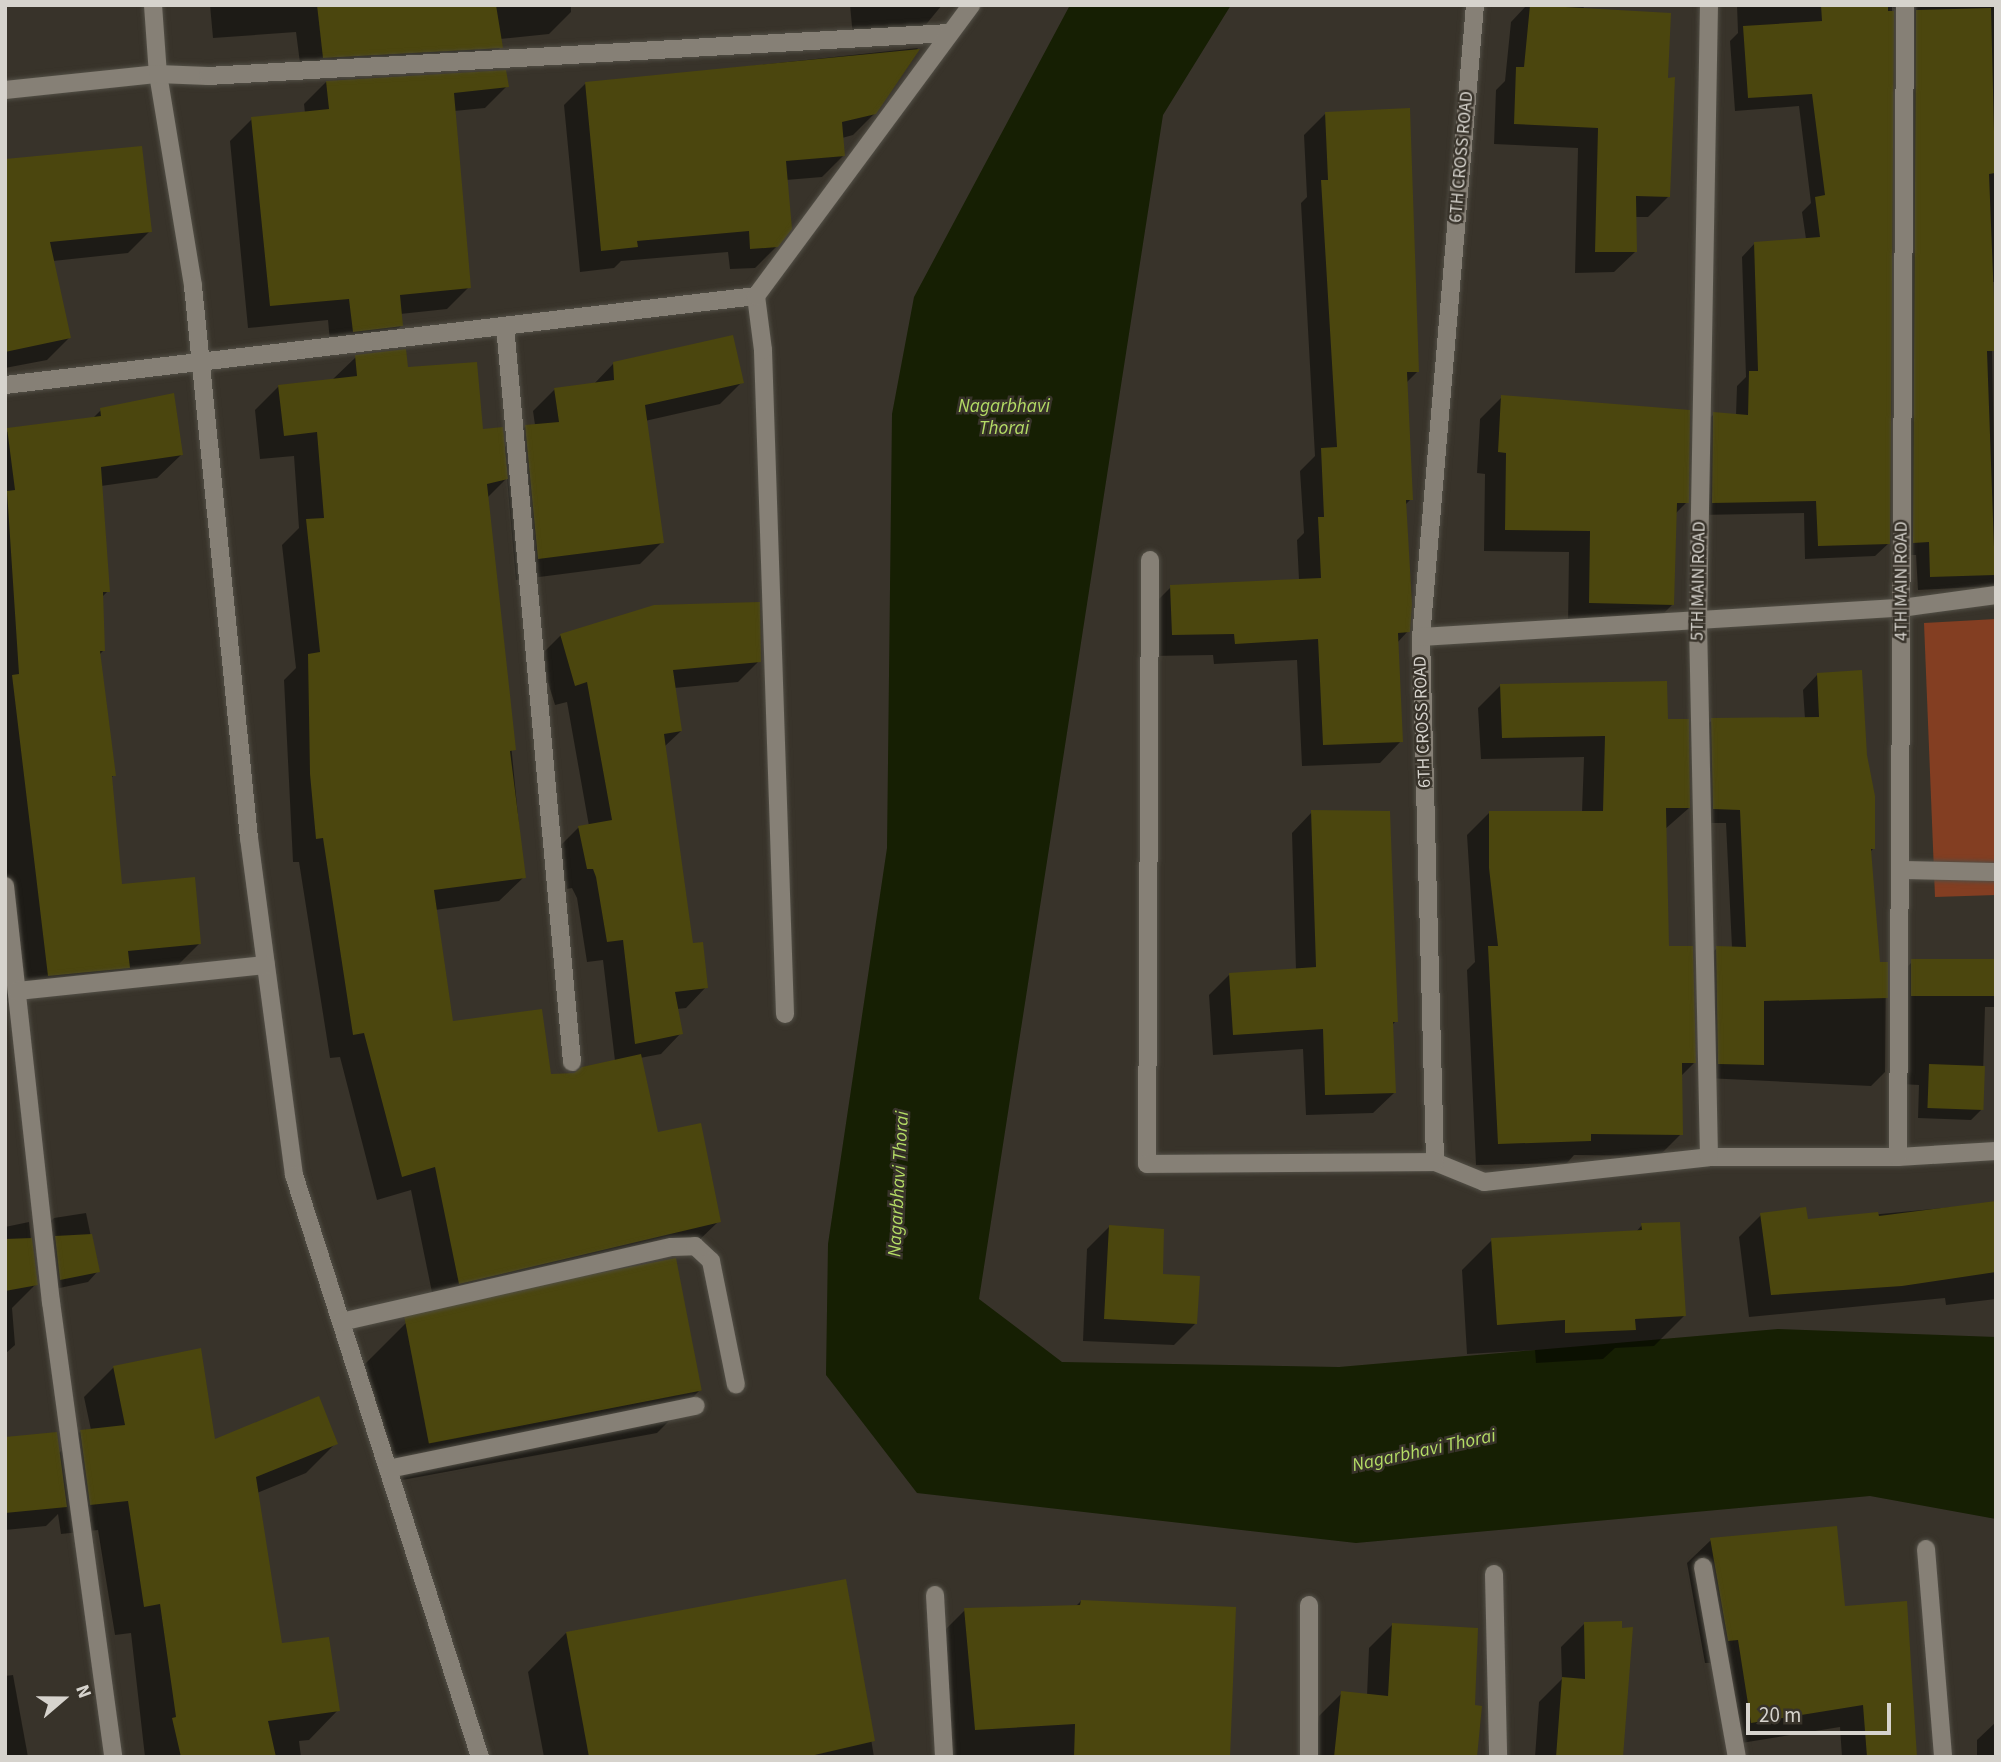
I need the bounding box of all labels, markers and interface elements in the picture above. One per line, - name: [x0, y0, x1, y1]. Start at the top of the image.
- street label: 6TH CROSS ROAD: [1445, 90, 1479, 224]
- water label: Nagarbhavi Thorai: [958, 396, 1050, 440]
- street label: 5TH MAIN ROAD: [1687, 521, 1711, 641]
- street label: 4TH MAIN ROAD: [1891, 521, 1913, 641]
- street label: 6TH CROSS ROAD: [1410, 656, 1436, 788]
- water label: Nagarbhavi Thorai: [884, 1110, 914, 1258]
- water label: Nagarbhavi Thorai: [1350, 1425, 1498, 1477]
- north arrow: [28, 1664, 98, 1734]
- text: N: [68, 1681, 98, 1702]
- scale bar: [1749, 1688, 1894, 1732]
- text: 20 m: [1759, 1700, 1801, 1730]

